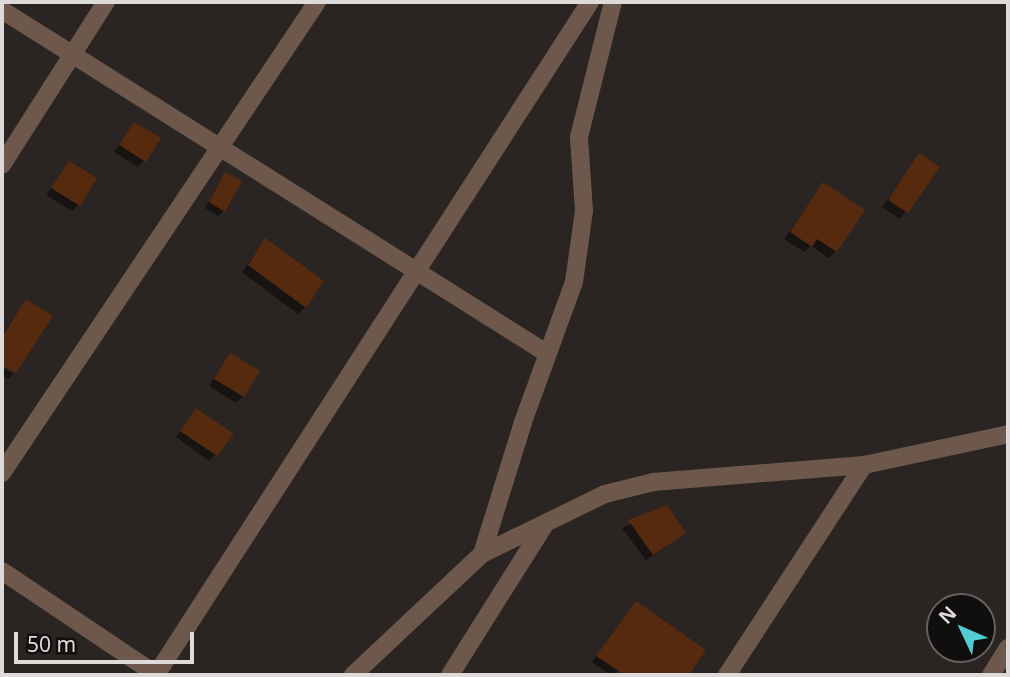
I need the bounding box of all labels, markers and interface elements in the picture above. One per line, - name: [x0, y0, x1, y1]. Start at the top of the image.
- north arrow: [926, 593, 996, 663]
- text: N: [933, 600, 962, 629]
- scale bar: [18, 618, 198, 662]
- text: 50 m: [27, 630, 76, 658]

